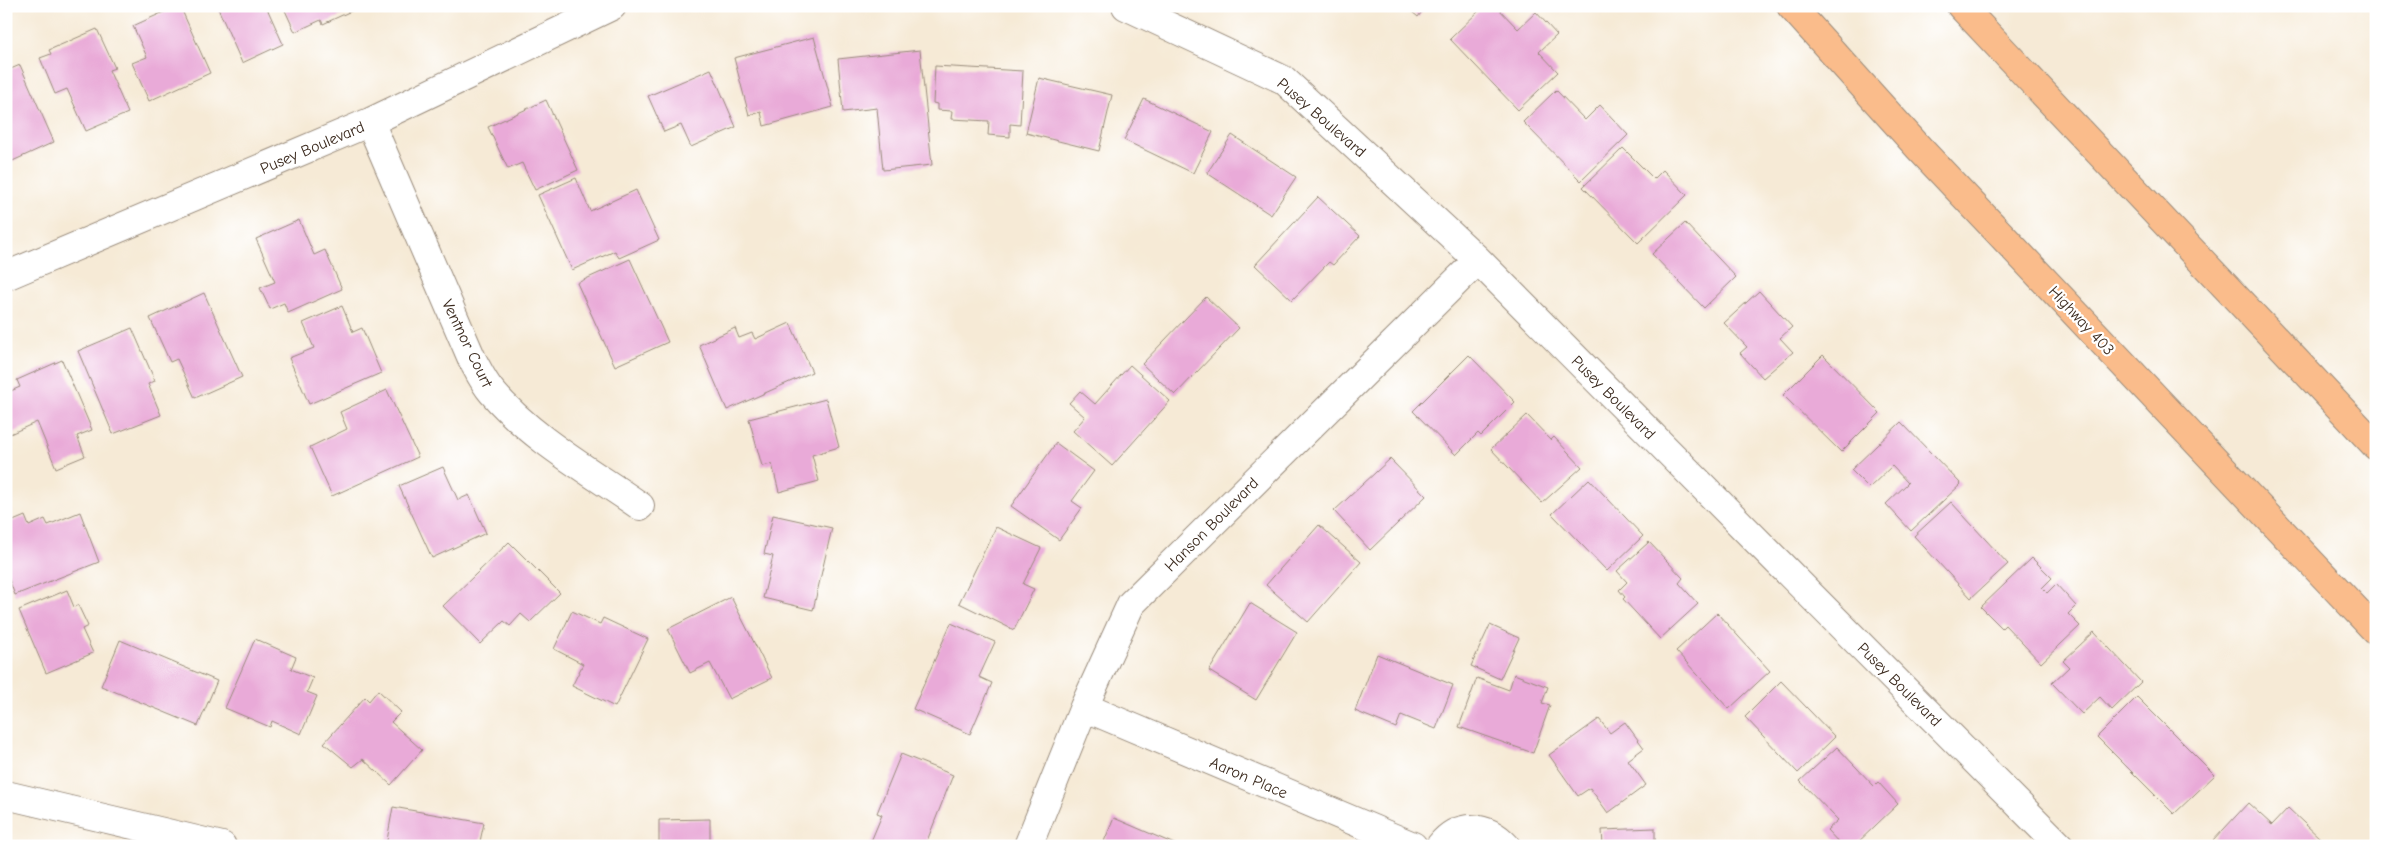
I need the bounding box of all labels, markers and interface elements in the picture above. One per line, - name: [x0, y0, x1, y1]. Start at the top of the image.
- street label: Pusey Boulevard: [1273, 74, 1369, 161]
- street label: Pusey Boulevard: [258, 118, 367, 178]
- street label: Highway 403: [2045, 282, 2118, 359]
- street label: Ventnor Court: [438, 297, 496, 391]
- street label: Pusey Boulevard: [1568, 352, 1659, 443]
- street label: Hanson Boulevard: [1161, 474, 1262, 575]
- street label: Pusey Boulevard: [1854, 639, 1945, 730]
- street label: Aaron Place: [1207, 753, 1290, 802]

